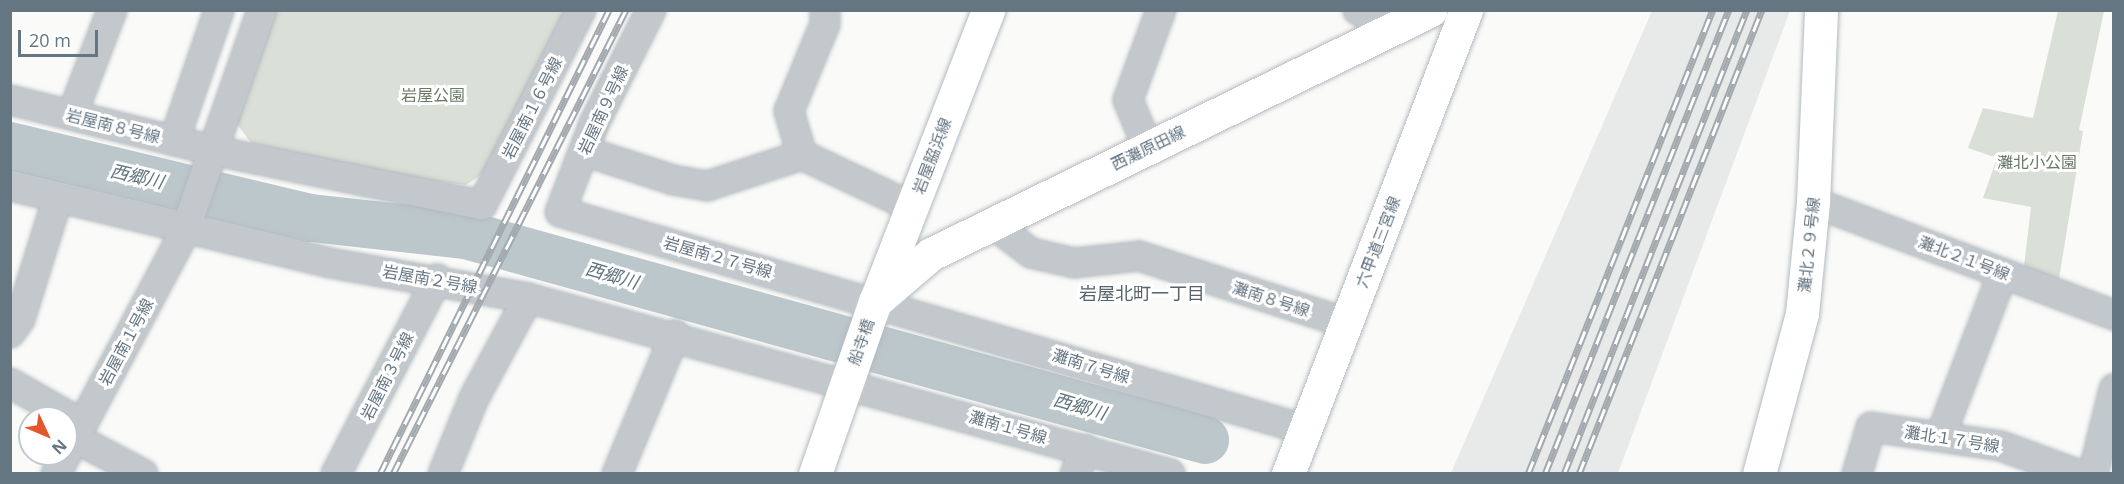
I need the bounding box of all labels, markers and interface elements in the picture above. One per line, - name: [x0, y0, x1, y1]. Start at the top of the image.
- scale bar: [21, 18, 100, 56]
- text: 20 m: [29, 28, 71, 52]
- street label: 岩屋南１６号線: [498, 54, 566, 162]
- street label: 岩屋南９号線: [574, 62, 632, 158]
- park label: 岩屋公園: [401, 85, 465, 105]
- street label: 岩屋南８号線: [64, 105, 162, 147]
- street label: 岩屋脇浜線: [909, 115, 955, 197]
- street label: 西灘原田線: [1108, 122, 1188, 174]
- park label: 灘北小公園: [1997, 152, 2077, 172]
- water label: 西郷川: [108, 159, 166, 193]
- street label: 六甲道三宮線: [1352, 194, 1404, 290]
- street label: 灘北２９号線: [1794, 196, 1824, 294]
- street label: 岩屋南２７号線: [662, 232, 774, 282]
- street label: 灘北２１号線: [1916, 232, 2012, 284]
- water label: 西郷川: [583, 257, 641, 293]
- street label: 岩屋南２号線: [381, 261, 479, 297]
- street label: 灘南８号線: [1230, 278, 1312, 320]
- district label: 岩屋北町一丁目: [1079, 282, 1205, 304]
- street label: 岩屋南１号線: [95, 295, 157, 389]
- street label: 船寺橋: [844, 316, 878, 368]
- street label: 岩屋南３号線: [357, 329, 417, 423]
- street label: 灘南７号線: [1050, 345, 1132, 387]
- water label: 西郷川: [1051, 388, 1109, 424]
- north arrow: [18, 406, 78, 466]
- street label: 灘南１号線: [967, 407, 1049, 447]
- street label: 灘北１７号線: [1903, 422, 2001, 456]
- text: N: [47, 435, 72, 459]

